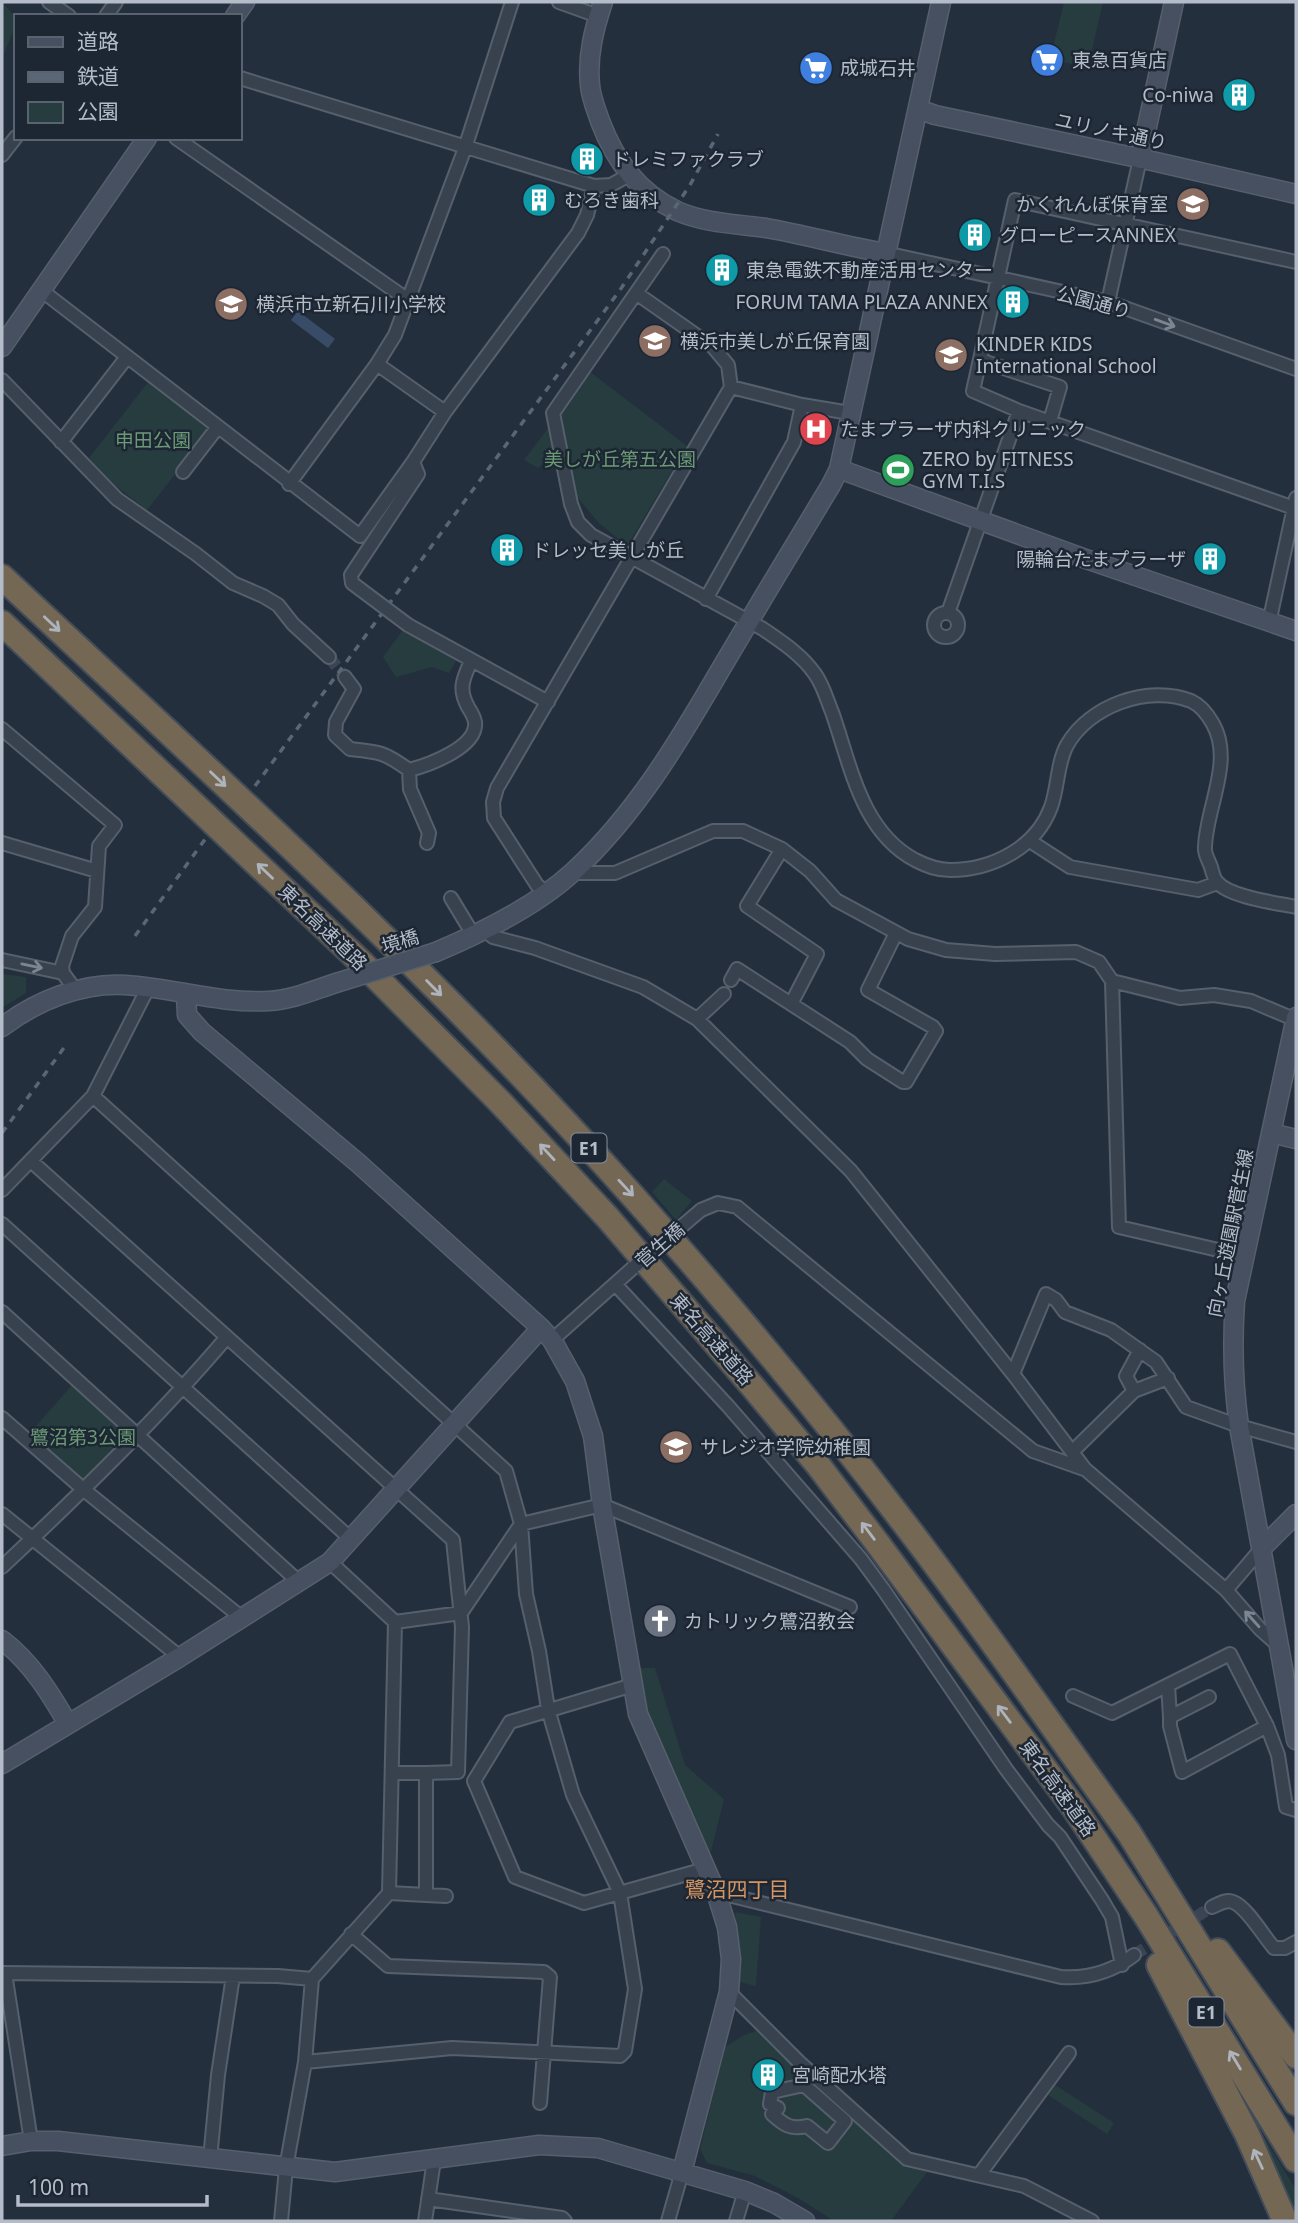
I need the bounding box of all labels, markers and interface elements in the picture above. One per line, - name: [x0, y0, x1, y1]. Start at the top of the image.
- legend: [14, 14, 242, 140]
- text: 道路: [77, 27, 119, 55]
- supermarket icon: 東急百貨店: [1028, 41, 1066, 79]
- place label: 東急百貨店: [1072, 47, 1167, 73]
- supermarket icon: 成城石井: [797, 49, 835, 87]
- place label: 成城石井: [840, 55, 916, 81]
- text: 鉄道: [77, 62, 119, 90]
- building icon: Co-niwa: [1220, 76, 1258, 114]
- place label: Co-niwa: [1142, 82, 1214, 108]
- text: 公園: [77, 97, 119, 125]
- street label: ユリノキ通り: [1053, 106, 1169, 156]
- building icon: ドレミファクラブ: [568, 140, 606, 178]
- place label: ドレミファクラブ: [612, 146, 764, 172]
- building icon: むろき歯科: [520, 181, 558, 219]
- school or university icon: かくれんぼ保育室: [1174, 185, 1212, 223]
- place label: むろき歯科: [564, 187, 659, 213]
- place label: かくれんぼ保育室: [1016, 191, 1168, 217]
- building icon: グローピースANNEX: [956, 216, 994, 254]
- place label: グローピースANNEX: [1000, 222, 1177, 248]
- building icon: 東急電鉄不動産活用センター: [703, 251, 741, 289]
- place label: 東急電鉄不動産活用センター: [746, 257, 993, 283]
- street label: 公園通り: [1054, 280, 1134, 324]
- building icon: FORUM TAMA PLAZA ANNEX: [994, 283, 1032, 321]
- school or university icon: 横浜市立新石川小学校: [212, 285, 250, 323]
- place label: FORUM TAMA PLAZA ANNEX: [735, 289, 989, 315]
- place label: 横浜市立新石川小学校: [256, 291, 446, 317]
- one-way arrow: [1154, 318, 1176, 330]
- school or university icon: 横浜市美しが丘保育園: [636, 322, 674, 360]
- place label: 横浜市美しが丘保育園: [680, 328, 870, 354]
- place label: KINDER KIDS International School: [976, 331, 1157, 379]
- school or university icon: KINDER KIDS International School: [932, 336, 970, 374]
- hospital icon: たまプラーザ内科クリニック: [797, 410, 835, 448]
- place label: たまプラーザ内科クリニック: [840, 416, 1086, 442]
- park label: 申田公園: [115, 427, 191, 453]
- park label: 美しが丘第五公園: [544, 446, 696, 472]
- place label: ZERO by FITNESS GYM T.I.S: [922, 446, 1074, 494]
- sports icon: ZERO by FITNESS GYM T.I.S: [879, 451, 917, 489]
- building icon: ドレッセ美しが丘: [488, 531, 526, 569]
- place label: ドレッセ美しが丘: [532, 537, 684, 563]
- building icon: 陽輪台たまプラーザ: [1191, 540, 1229, 578]
- place label: 陽輪台たまプラーザ: [1016, 546, 1186, 572]
- one-way arrow: [43, 615, 60, 632]
- one-way arrow: [209, 771, 226, 788]
- one-way arrow: [257, 862, 274, 879]
- street label: 東名高速道路: [273, 878, 373, 976]
- street label: 境橋: [378, 923, 422, 959]
- one-way arrow: [20, 960, 43, 974]
- one-way arrow: [425, 980, 442, 997]
- road number: E1: [572, 1134, 606, 1162]
- one-way arrow: [539, 1144, 556, 1162]
- street label: 向ヶ丘遊園駅菅生線: [1201, 1147, 1259, 1319]
- one-way arrow: [617, 1179, 634, 1196]
- street label: 菅生橋: [630, 1216, 690, 1274]
- street label: 東名高速道路: [665, 1287, 759, 1391]
- park label: 鷺沼第3公園: [30, 1424, 136, 1450]
- school or university icon: サレジオ学院幼稚園: [657, 1428, 695, 1466]
- place label: サレジオ学院幼稚園: [700, 1434, 871, 1460]
- one-way arrow: [861, 1523, 876, 1541]
- church icon: カトリック鷺沼教会: [641, 1602, 679, 1640]
- place label: カトリック鷺沼教会: [684, 1608, 855, 1634]
- one-way arrow: [1243, 1611, 1260, 1628]
- one-way arrow: [997, 1705, 1011, 1724]
- street label: 東名高速道路: [1014, 1734, 1102, 1842]
- district label: 鷺沼四丁目: [685, 1875, 790, 1903]
- road number: E1: [1188, 1998, 1224, 2026]
- one-way arrow: [1228, 2051, 1242, 2071]
- building icon: 宮崎配水塔: [749, 2056, 787, 2094]
- place label: 宮崎配水塔: [792, 2062, 887, 2088]
- one-way arrow: [1251, 2149, 1264, 2170]
- scale bar: [18, 2164, 206, 2208]
- text: 100 m: [28, 2173, 89, 2201]

